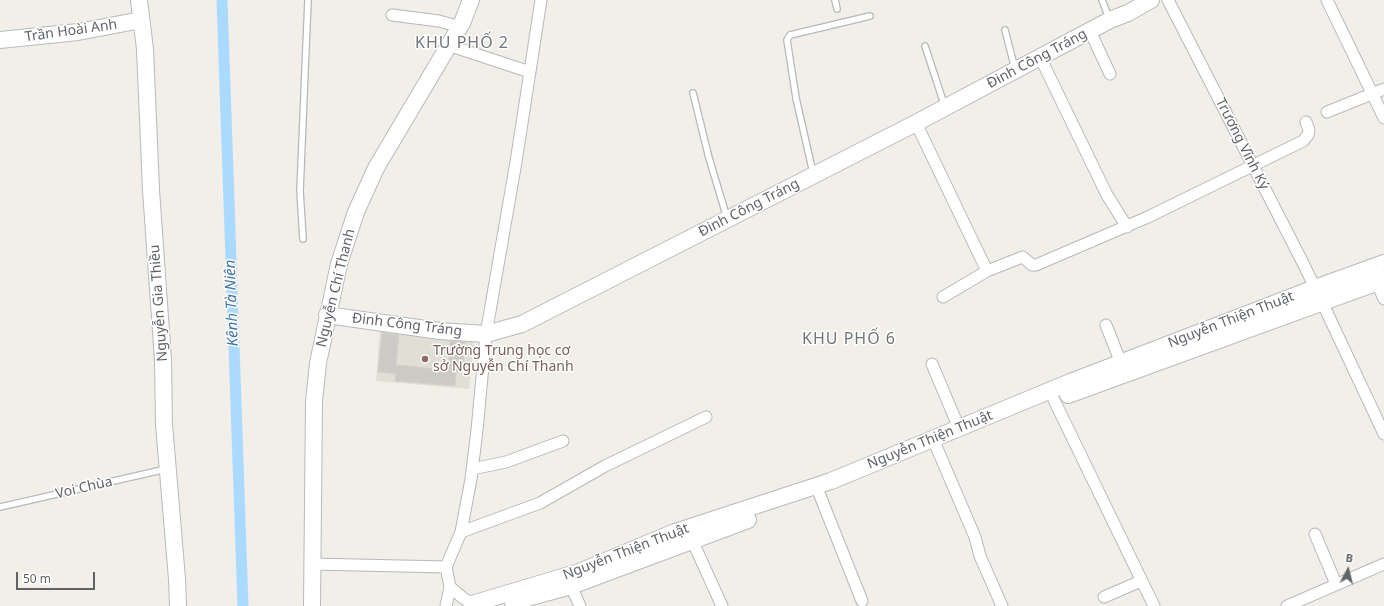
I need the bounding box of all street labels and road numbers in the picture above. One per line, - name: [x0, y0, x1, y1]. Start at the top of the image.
- street label: Trần Hoài Anh: [24, 16, 118, 46]
- street label: Đinh Công Tráng: [984, 26, 1090, 92]
- street label: Trương Vĩnh Ký: [1212, 95, 1272, 193]
- street label: Đinh Công Tráng: [696, 175, 802, 241]
- street label: Nguyễn Chí Thanh: [313, 227, 359, 349]
- street label: Nguyễn Gia Thiều: [147, 244, 171, 362]
- street label: Nguyễn Thiện Thuật: [1166, 288, 1296, 352]
- street label: Đinh Công Tráng: [351, 310, 463, 340]
- street label: Nguyễn Thiện Thuật: [865, 407, 995, 473]
- street label: Voi Chùa: [54, 473, 114, 503]
- street label: Nguyễn Thiện Thuật: [561, 520, 691, 584]

